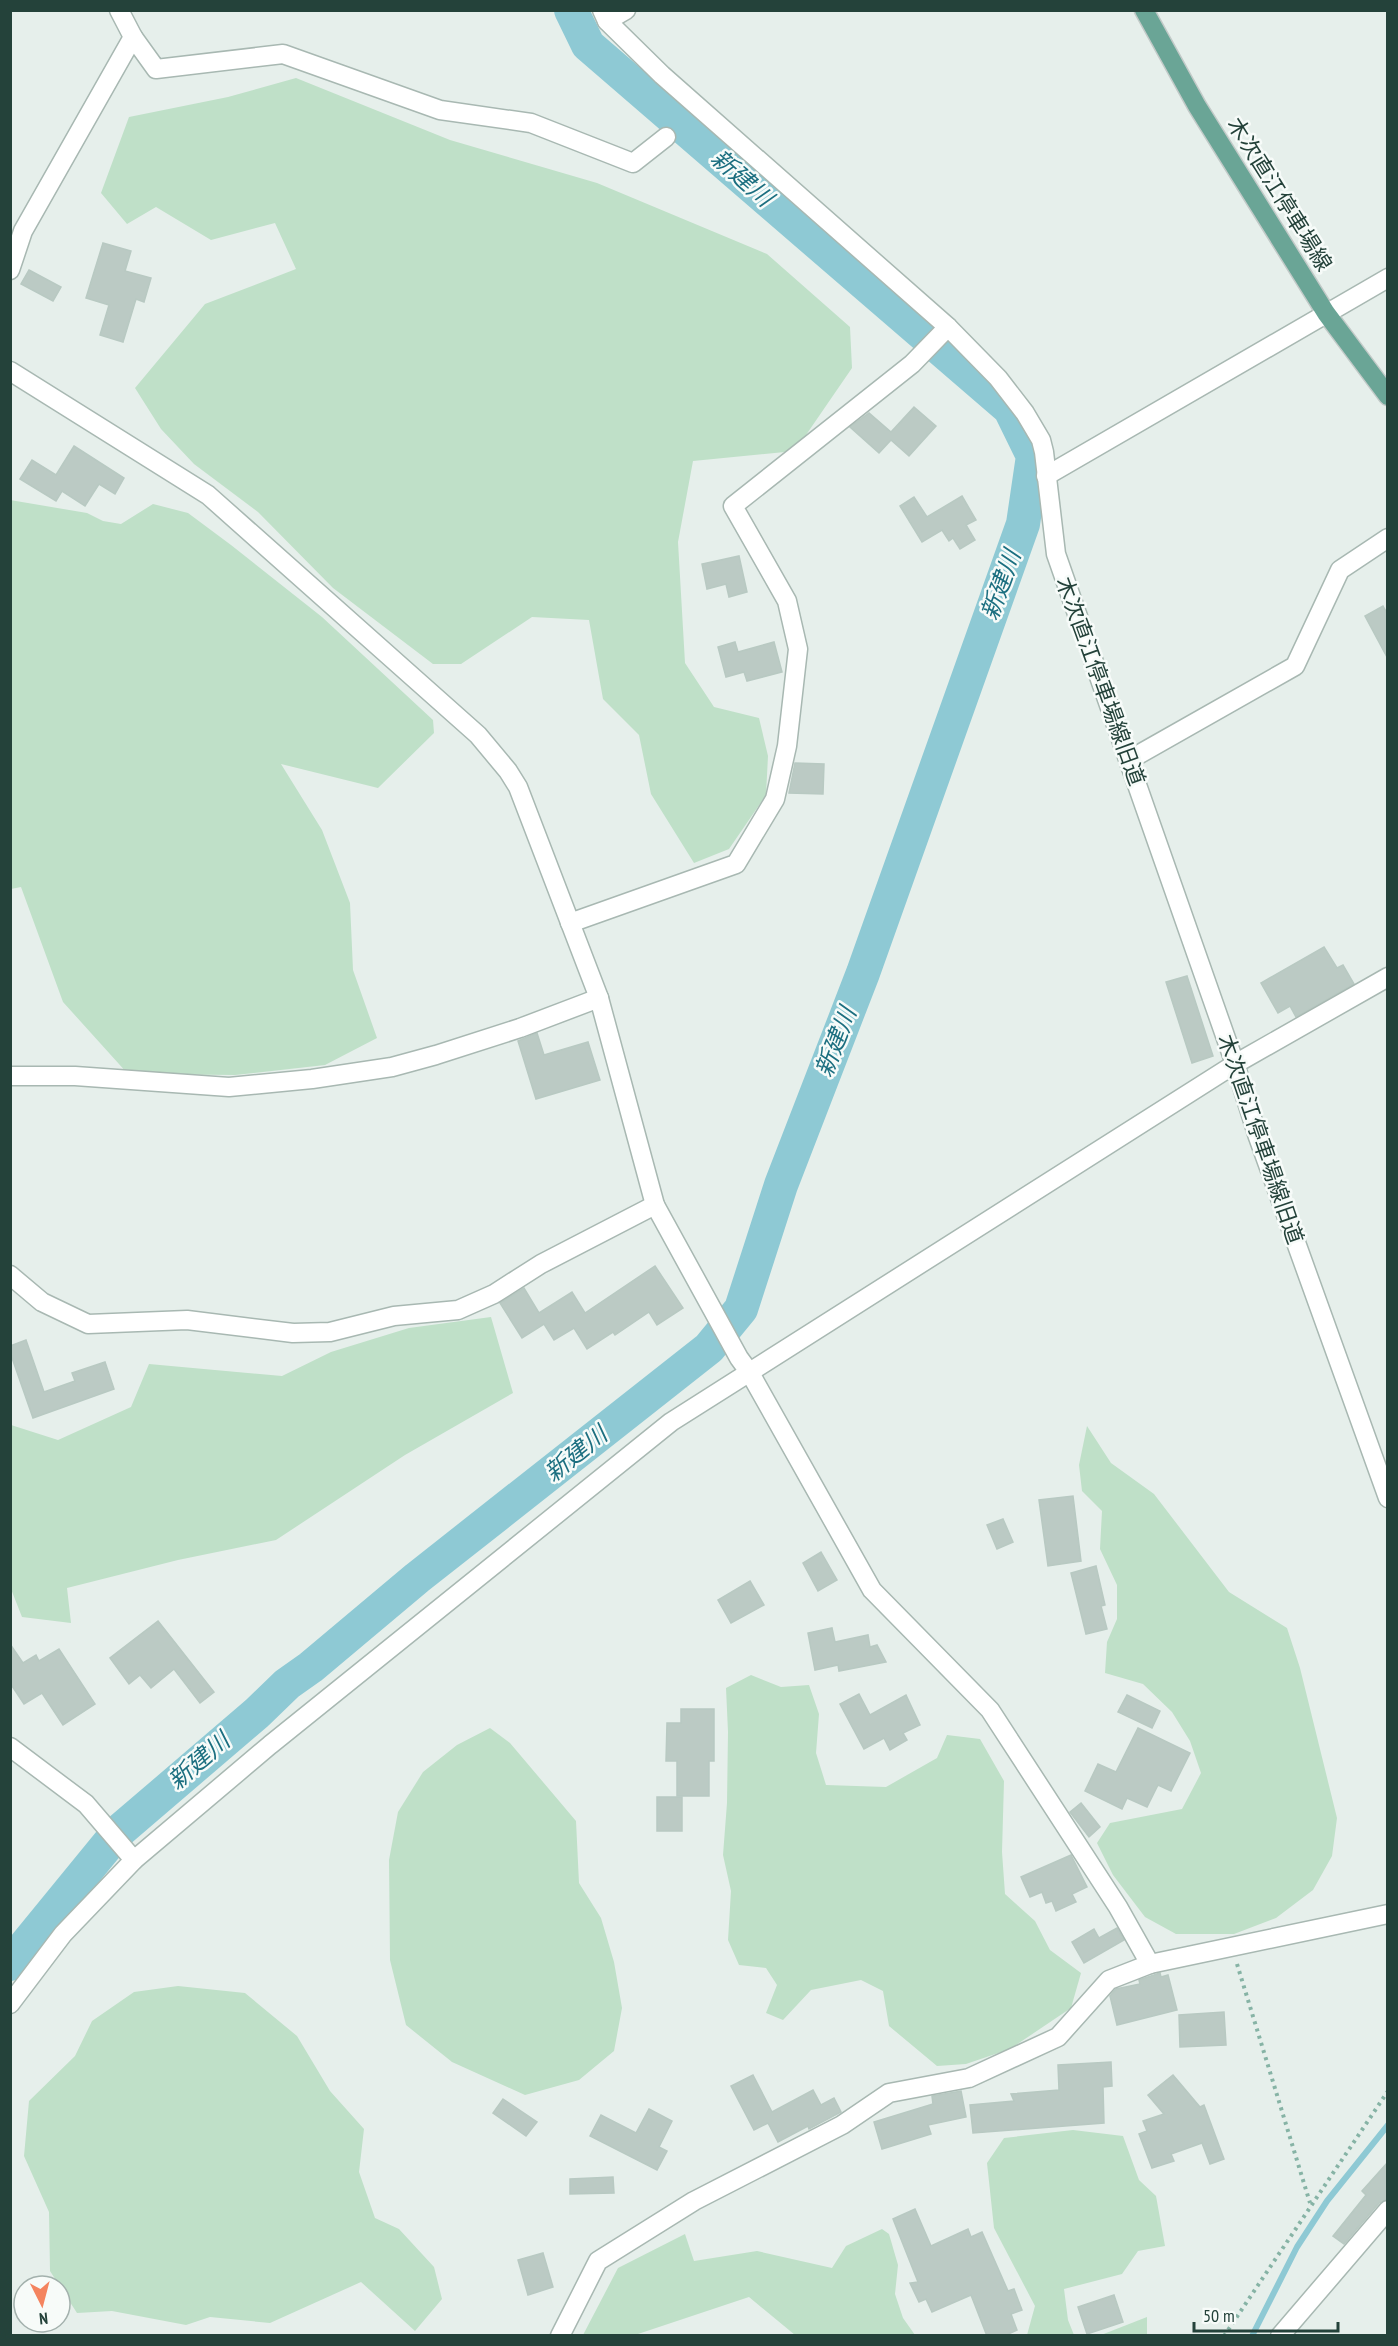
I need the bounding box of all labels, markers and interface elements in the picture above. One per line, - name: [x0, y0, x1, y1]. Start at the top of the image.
- street label: 木次直江停車場線: [1221, 112, 1339, 276]
- water label: 新建川: [705, 142, 782, 215]
- water label: 新建川: [974, 543, 1028, 624]
- street label: 木次直江停車場線旧道: [1050, 573, 1152, 789]
- water label: 新建川: [808, 1000, 864, 1081]
- street label: 木次直江停車場線旧道: [1212, 1030, 1310, 1248]
- water label: 新建川: [538, 1417, 616, 1488]
- water label: 新建川: [161, 1723, 238, 1796]
- north arrow: [12, 2274, 72, 2334]
- scale bar: [1194, 2295, 1338, 2333]
- text: 50 m: [1203, 2304, 1235, 2327]
- text: N: [38, 2309, 49, 2329]

